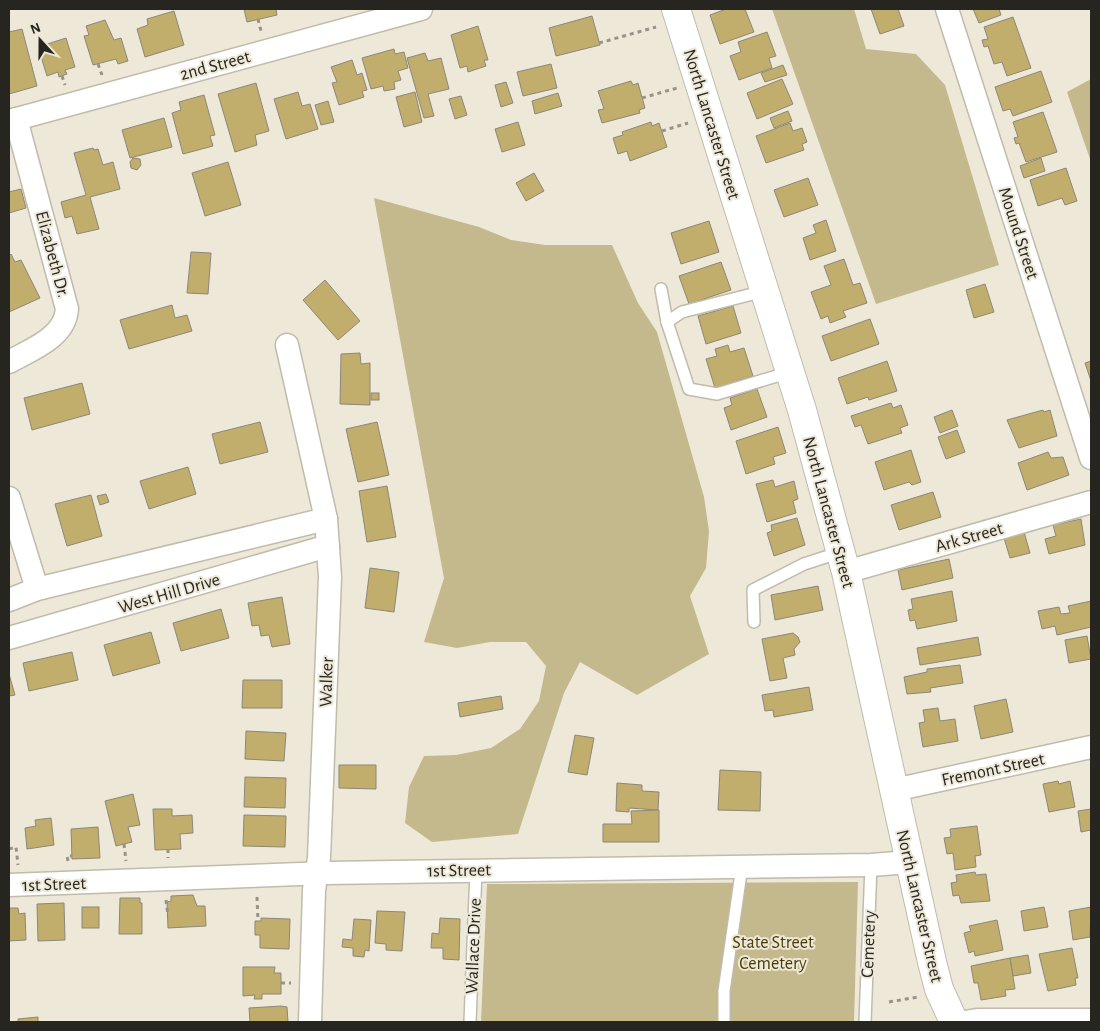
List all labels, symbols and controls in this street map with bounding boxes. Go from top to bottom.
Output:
north arrow [15,15,65,65]
text: N [29,21,43,37]
street label: North Lancaster Street [680,47,743,202]
street label: 2nd Street [178,48,253,84]
street label: Mound Street [995,185,1041,282]
street label: Elizabeth Dr. [32,209,72,300]
street label: North Lancaster Street [799,435,857,590]
street label: Ark Street [933,520,1005,556]
street label: West Hill Drive [116,571,222,617]
street label: Walker [317,657,337,707]
street label: Fremont Street [940,750,1047,790]
street label: North Lancaster Street [893,828,945,985]
street label: 1st Street [427,861,491,881]
street label: 1st Street [22,875,87,895]
street label: Wallace Drive [463,898,485,994]
street label: Cemetery [859,910,879,978]
park label: State Street Cemetery [732,934,814,973]

